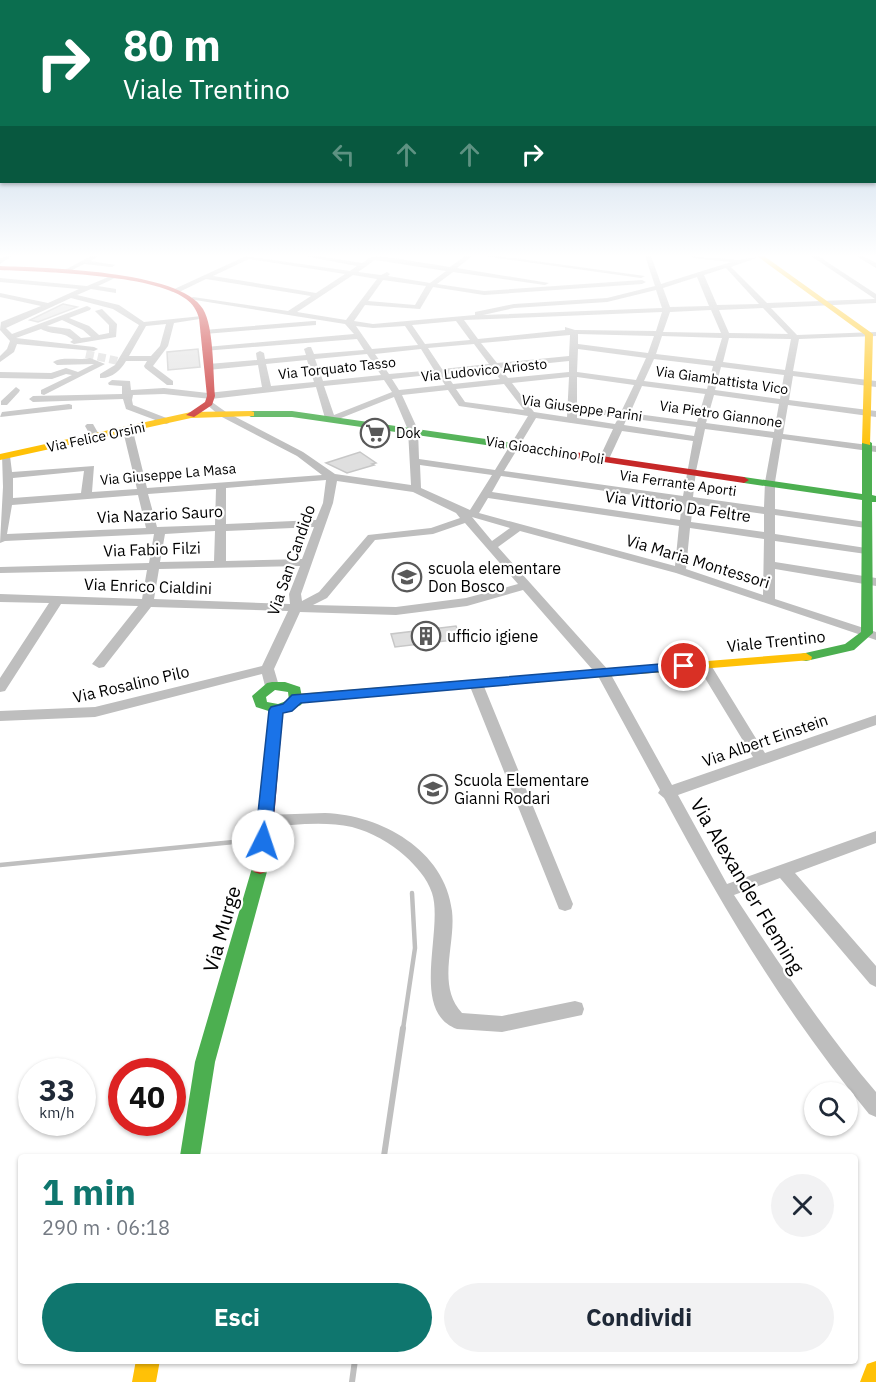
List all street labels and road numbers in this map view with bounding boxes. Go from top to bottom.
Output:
street label: Via Torquato Tasso [277,353,397,383]
street label: Via Ludovico Ariosto [420,354,548,386]
street label: Via Giambattista Vico [655,362,790,398]
street label: Via Giuseppe Parini [521,391,643,425]
street label: Via Pietro Giannone [658,396,784,432]
street label: Via Felice Orsini [45,418,147,456]
street label: Via Gioacchino Poli [485,432,605,468]
street label: Via Giuseppe La Masa [99,459,237,489]
street label: Via Ferrante Aporti [618,466,738,500]
street label: Via Vittorio Da Feltre [604,486,753,526]
street label: Via Nazario Sauro [96,501,224,527]
street label: Via San Candido [263,502,319,618]
street label: Via Maria Montessori [624,530,772,592]
street label: Via Fabio Filzi [103,537,201,561]
street label: Via Enrico Cialdini [84,574,212,598]
street label: Viale Trentino [726,626,826,656]
street label: Via Rosalino Pilo [71,661,191,707]
street label: Via Albert Einstein [700,709,830,771]
street label: Via Alexander Fleming [684,793,811,979]
street label: Via Murge [196,883,247,975]

